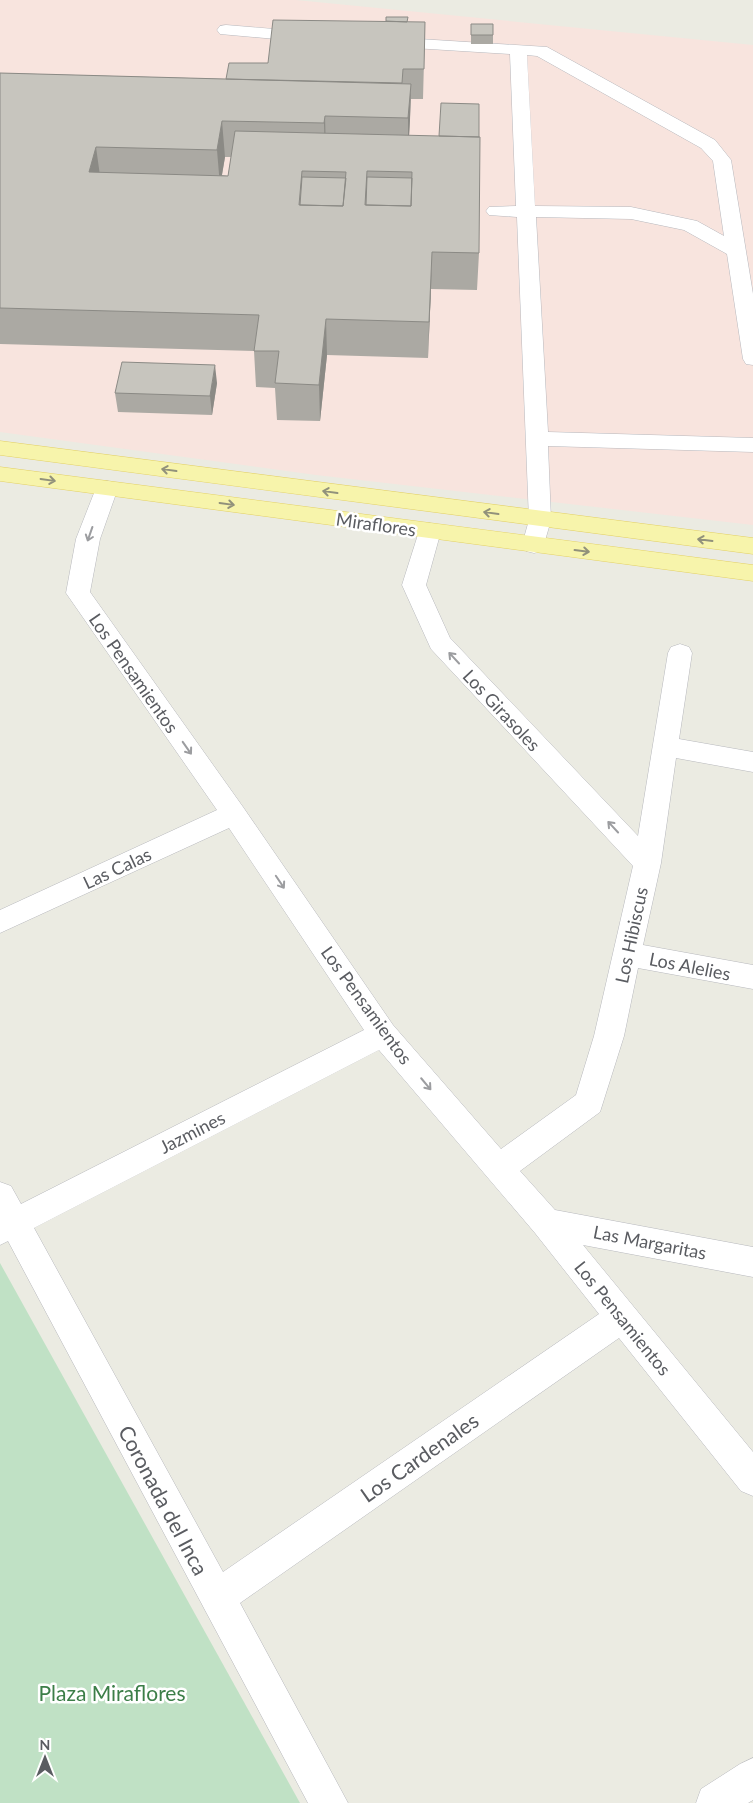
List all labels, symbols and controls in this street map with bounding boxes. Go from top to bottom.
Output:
one-way arrow [161,465,177,475]
one-way arrow [40,475,56,485]
one-way arrow [322,487,338,497]
one-way arrow [218,499,234,509]
street label: Miraflores [335,508,418,541]
one-way arrow [484,508,500,518]
one-way arrow [85,526,94,541]
one-way arrow [697,535,713,545]
one-way arrow [574,546,590,556]
street label: Los Pensamientos [85,609,183,737]
one-way arrow [448,652,460,665]
street label: Los Girasoles [459,665,545,755]
one-way arrow [182,741,192,755]
one-way arrow [607,821,619,834]
street label: Las Calas [79,843,155,893]
one-way arrow [275,874,285,888]
street label: Los Hibiscus [610,885,652,985]
street label: Los Pensamientos [317,942,417,1069]
street label: Los Alelies [647,947,733,985]
one-way arrow [420,1077,431,1090]
street label: Jazmines [155,1106,229,1158]
street label: Las Margaritas [592,1220,709,1264]
street label: Los Pensamientos [570,1256,676,1380]
street label: Los Cardenales [355,1407,483,1507]
street label: Coronada del Inca [114,1421,214,1579]
park label: Plaza Miraflores [38,1680,186,1705]
north arrow [20,1733,70,1783]
text: N [40,1736,50,1753]

